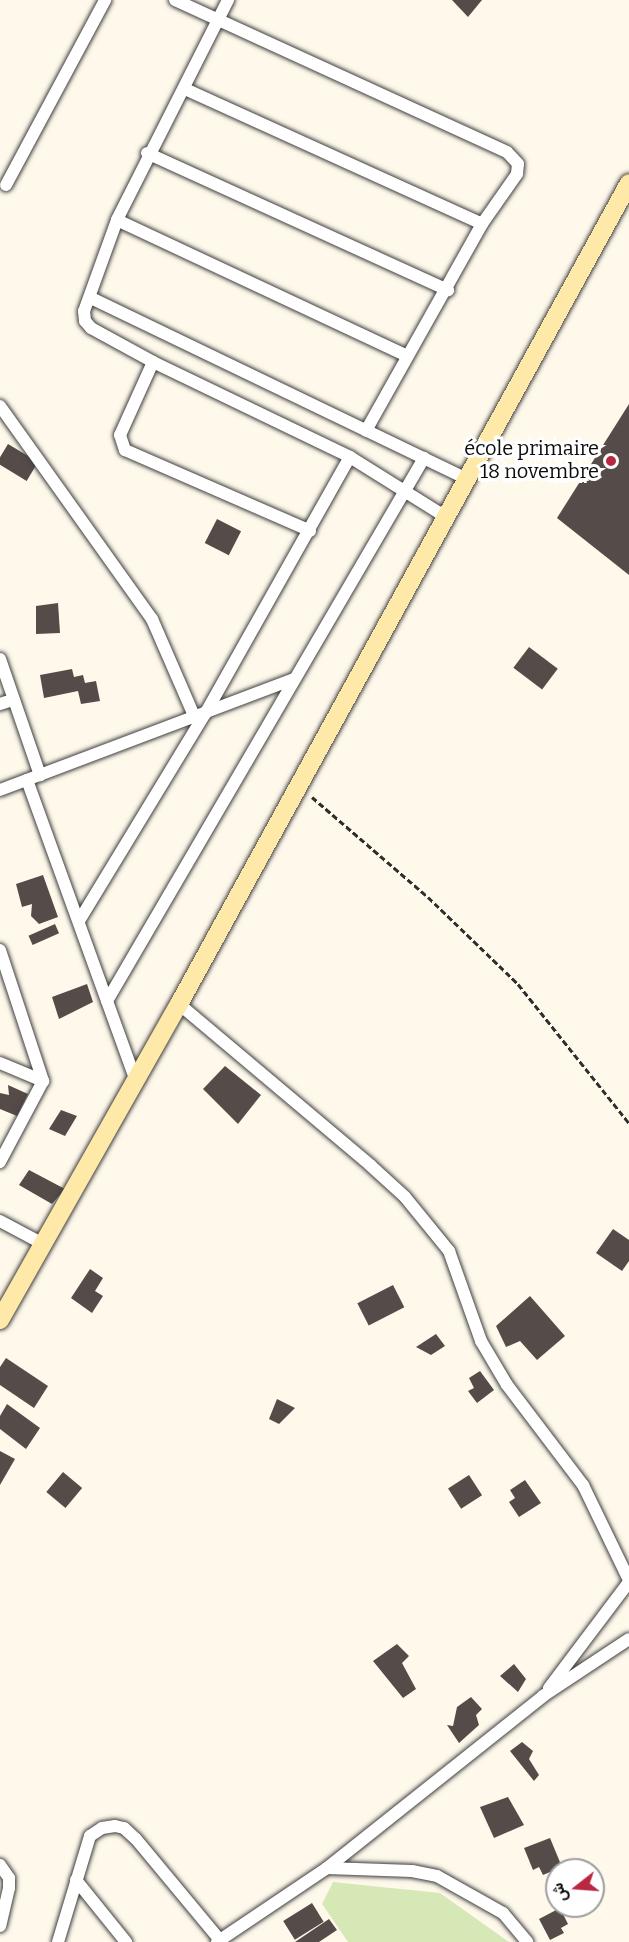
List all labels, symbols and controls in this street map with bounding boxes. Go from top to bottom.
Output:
place label: école primaire 18 novembre [464,437,599,484]
marker: école primaire 18 novembre [604,454,618,468]
north arrow [545,1858,605,1918]
text: ش [547,1881,571,1905]

